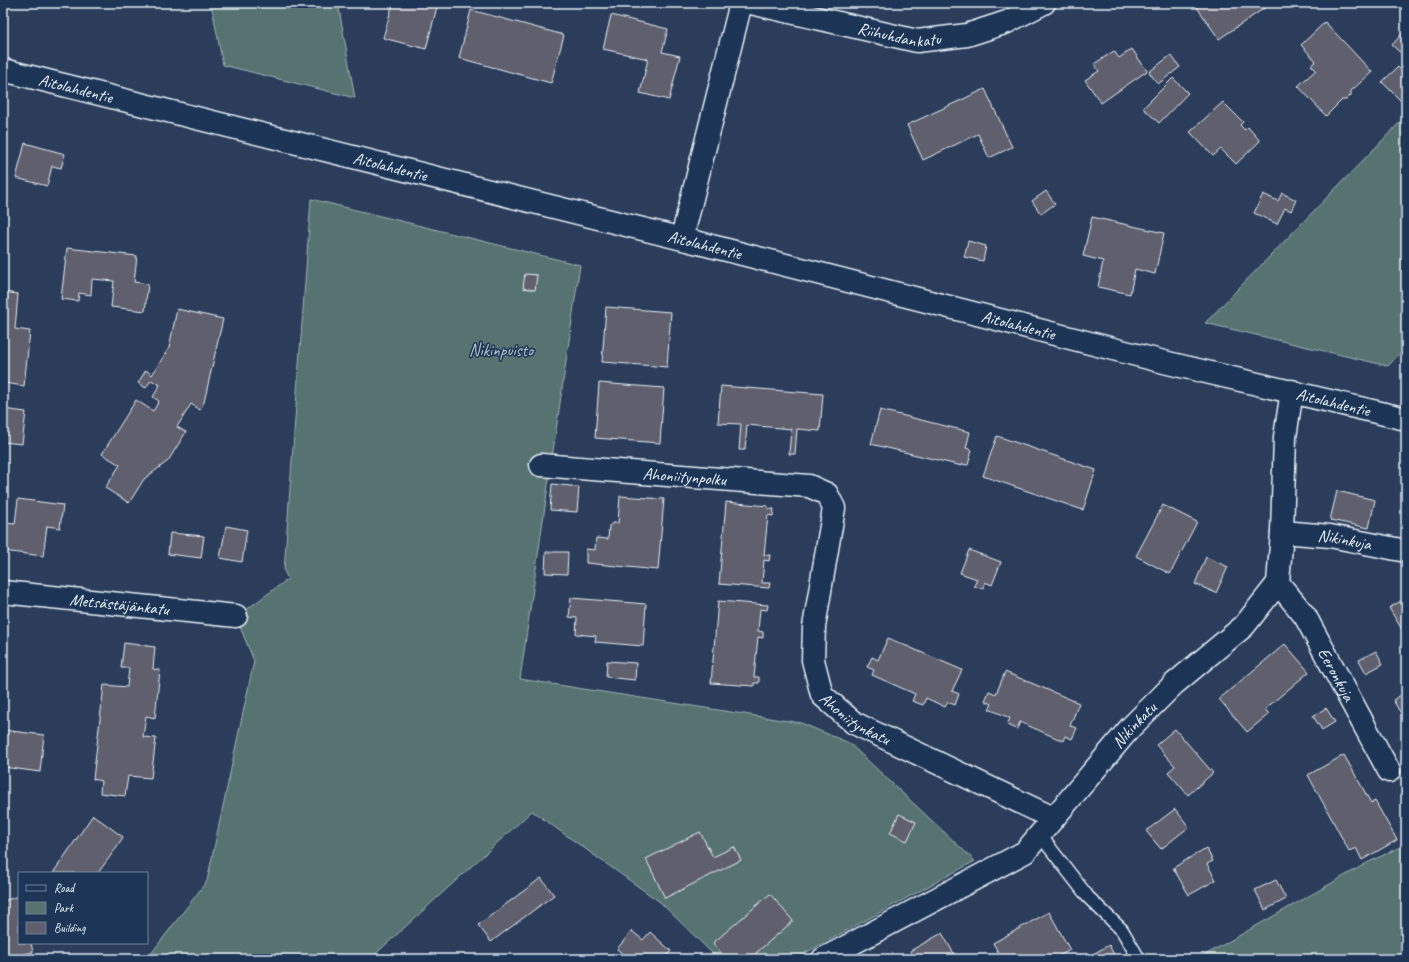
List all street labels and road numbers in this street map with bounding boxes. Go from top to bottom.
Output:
street label: Riihuhdankatu [856,18,944,52]
street label: Aitolahdentie [37,69,116,108]
street label: Aitolahdentie [351,147,431,186]
street label: Aitolahdentie [665,226,745,265]
street label: Aitolahdentie [979,306,1059,345]
street label: Aitolahdentie [1294,384,1374,422]
street label: Ahoniitynpolku [642,463,729,491]
street label: Nikinkuja [1317,525,1375,555]
street label: Metsästäjänkatu [69,589,172,620]
street label: Eeronkuja [1313,644,1360,706]
street label: Ahoniitynkatu [815,688,895,750]
street label: Nikinkatu [1107,696,1162,753]

